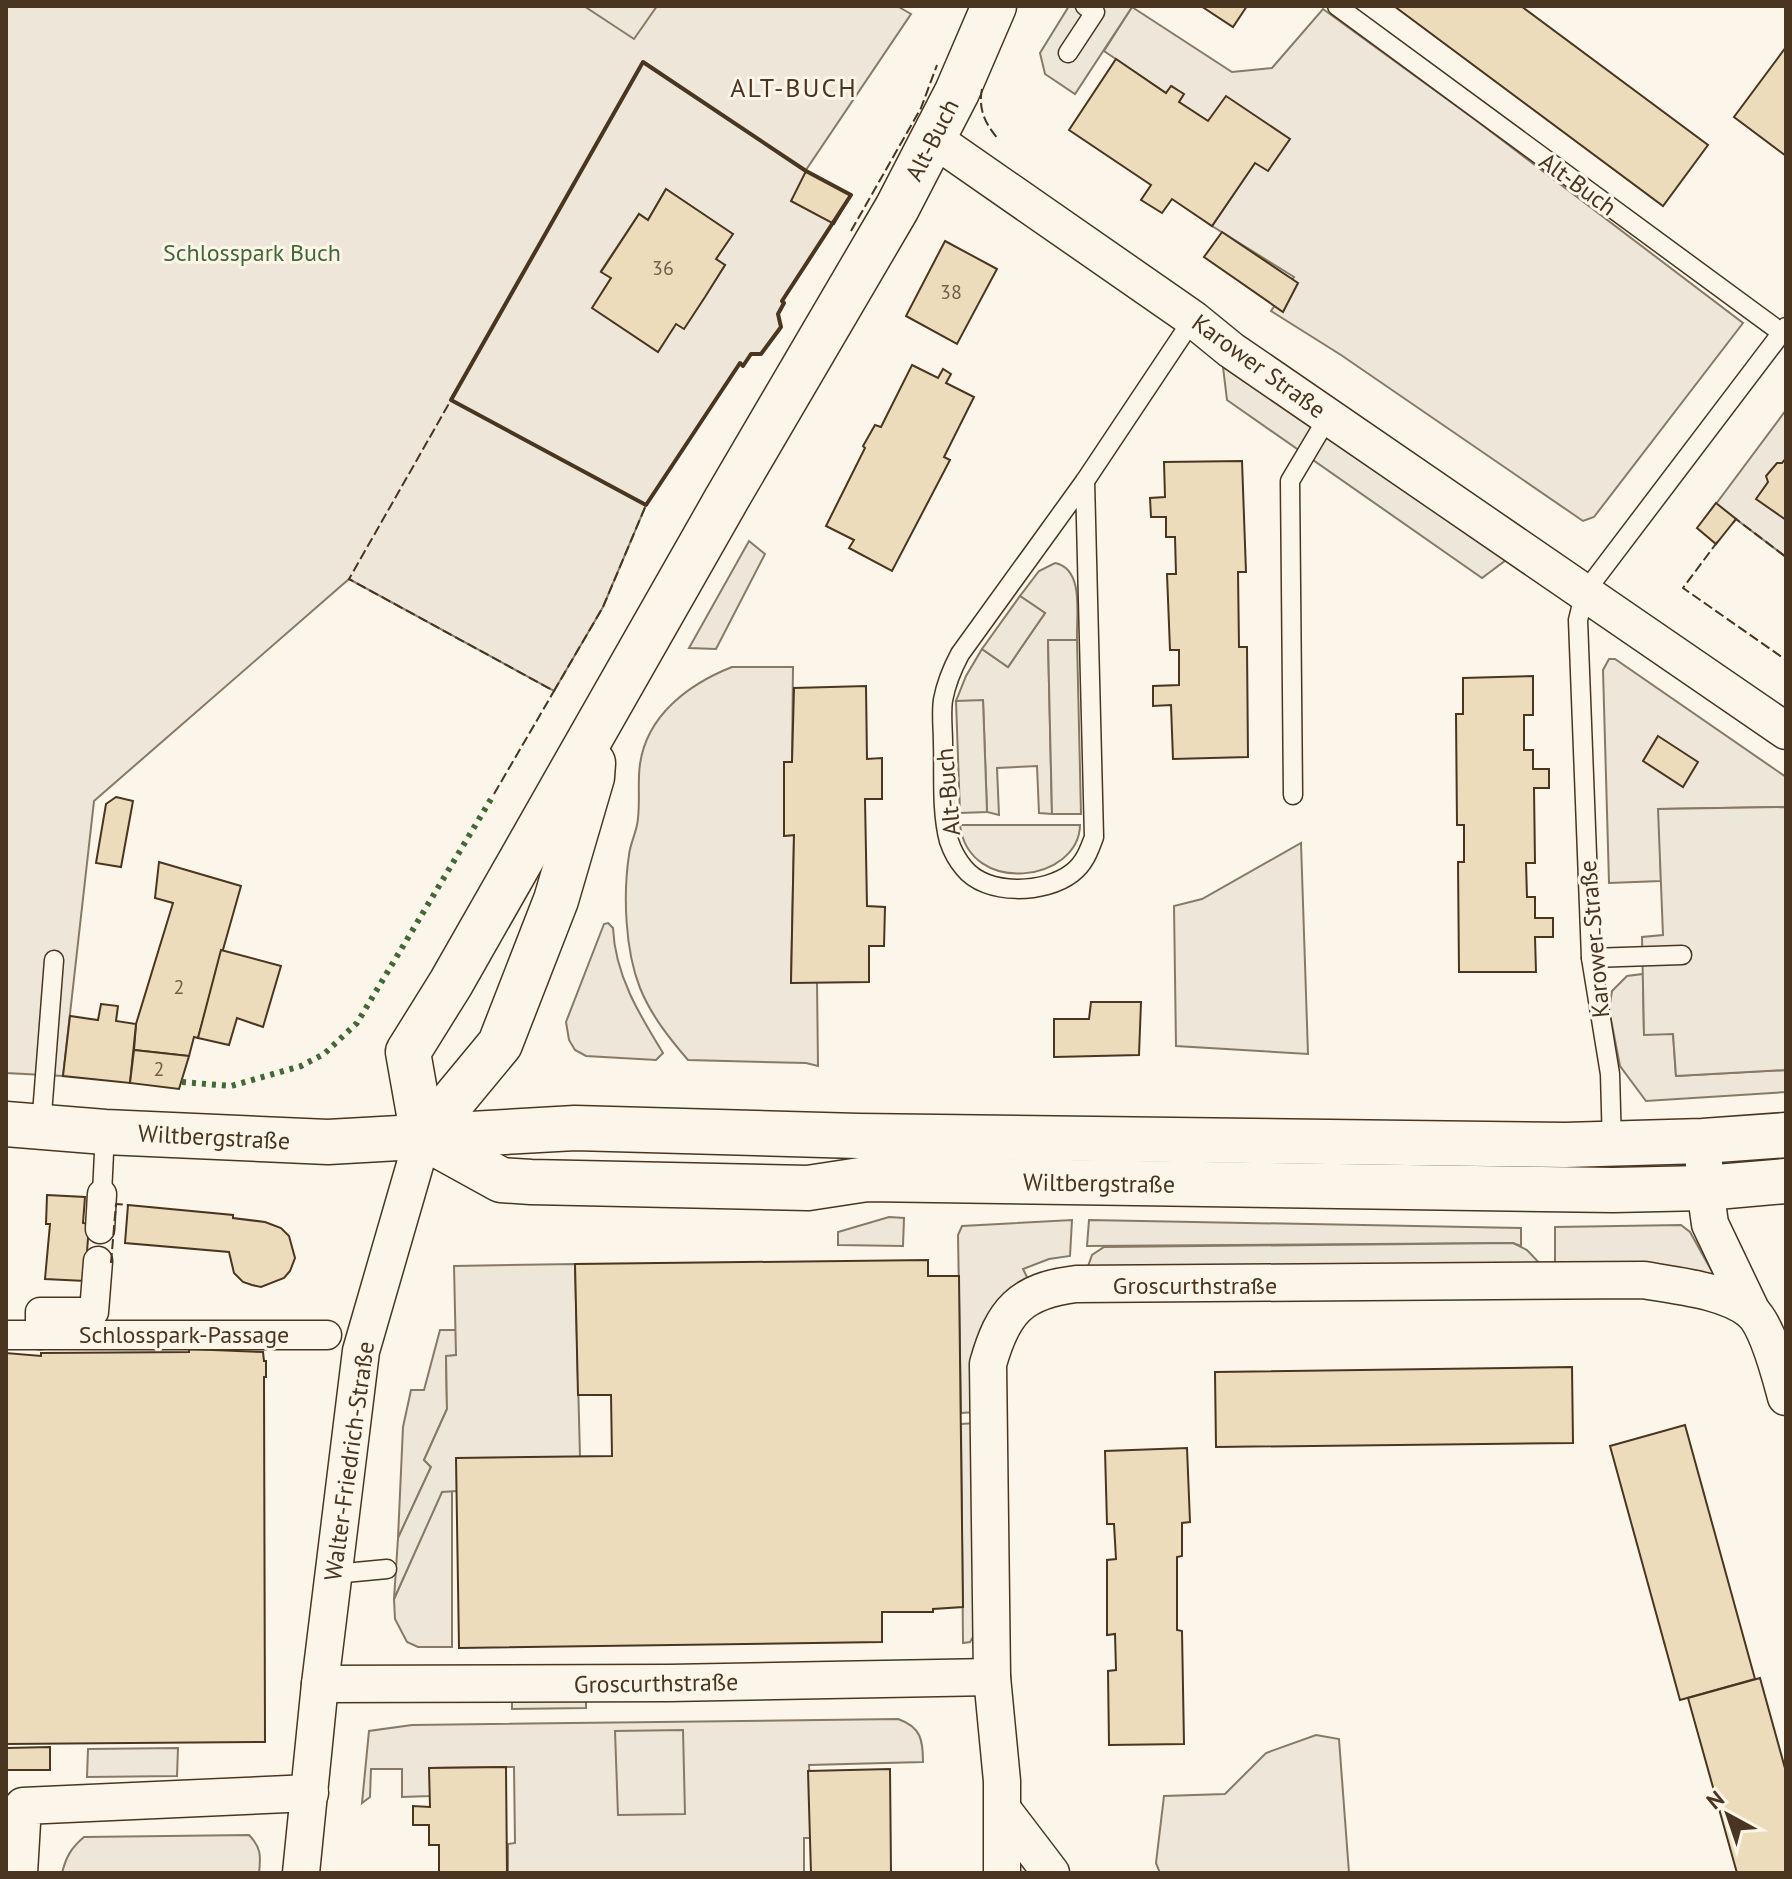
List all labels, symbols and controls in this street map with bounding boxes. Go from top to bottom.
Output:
district label: ALT-BUCH [730,71,858,104]
street label: Alt-Buch [898,94,966,186]
street label: Alt-Buch [1533,146,1623,222]
park label: Schlosspark Buch [163,237,341,268]
house number: 36 [652,255,674,281]
house number: 38 [940,279,962,305]
street label: Karower Straße [1186,307,1332,425]
street label: Alt-Buch [929,747,967,837]
street label: Karower Straße [1572,859,1616,1019]
house number: 2 [174,974,184,1000]
house number: 2 [154,1056,164,1082]
street label: Wiltbergstraße [137,1118,291,1156]
street label: Wiltbergstraße [1023,1166,1175,1200]
street label: Groscurthstraße [1113,1270,1277,1301]
street label: Schlosspark-Passage [79,1319,289,1350]
street label: Walter-Friedrich-Straße [317,1339,381,1583]
street label: Groscurthstraße [574,1666,738,1700]
north arrow [1688,1775,1768,1855]
text: N [1701,1784,1730,1815]

